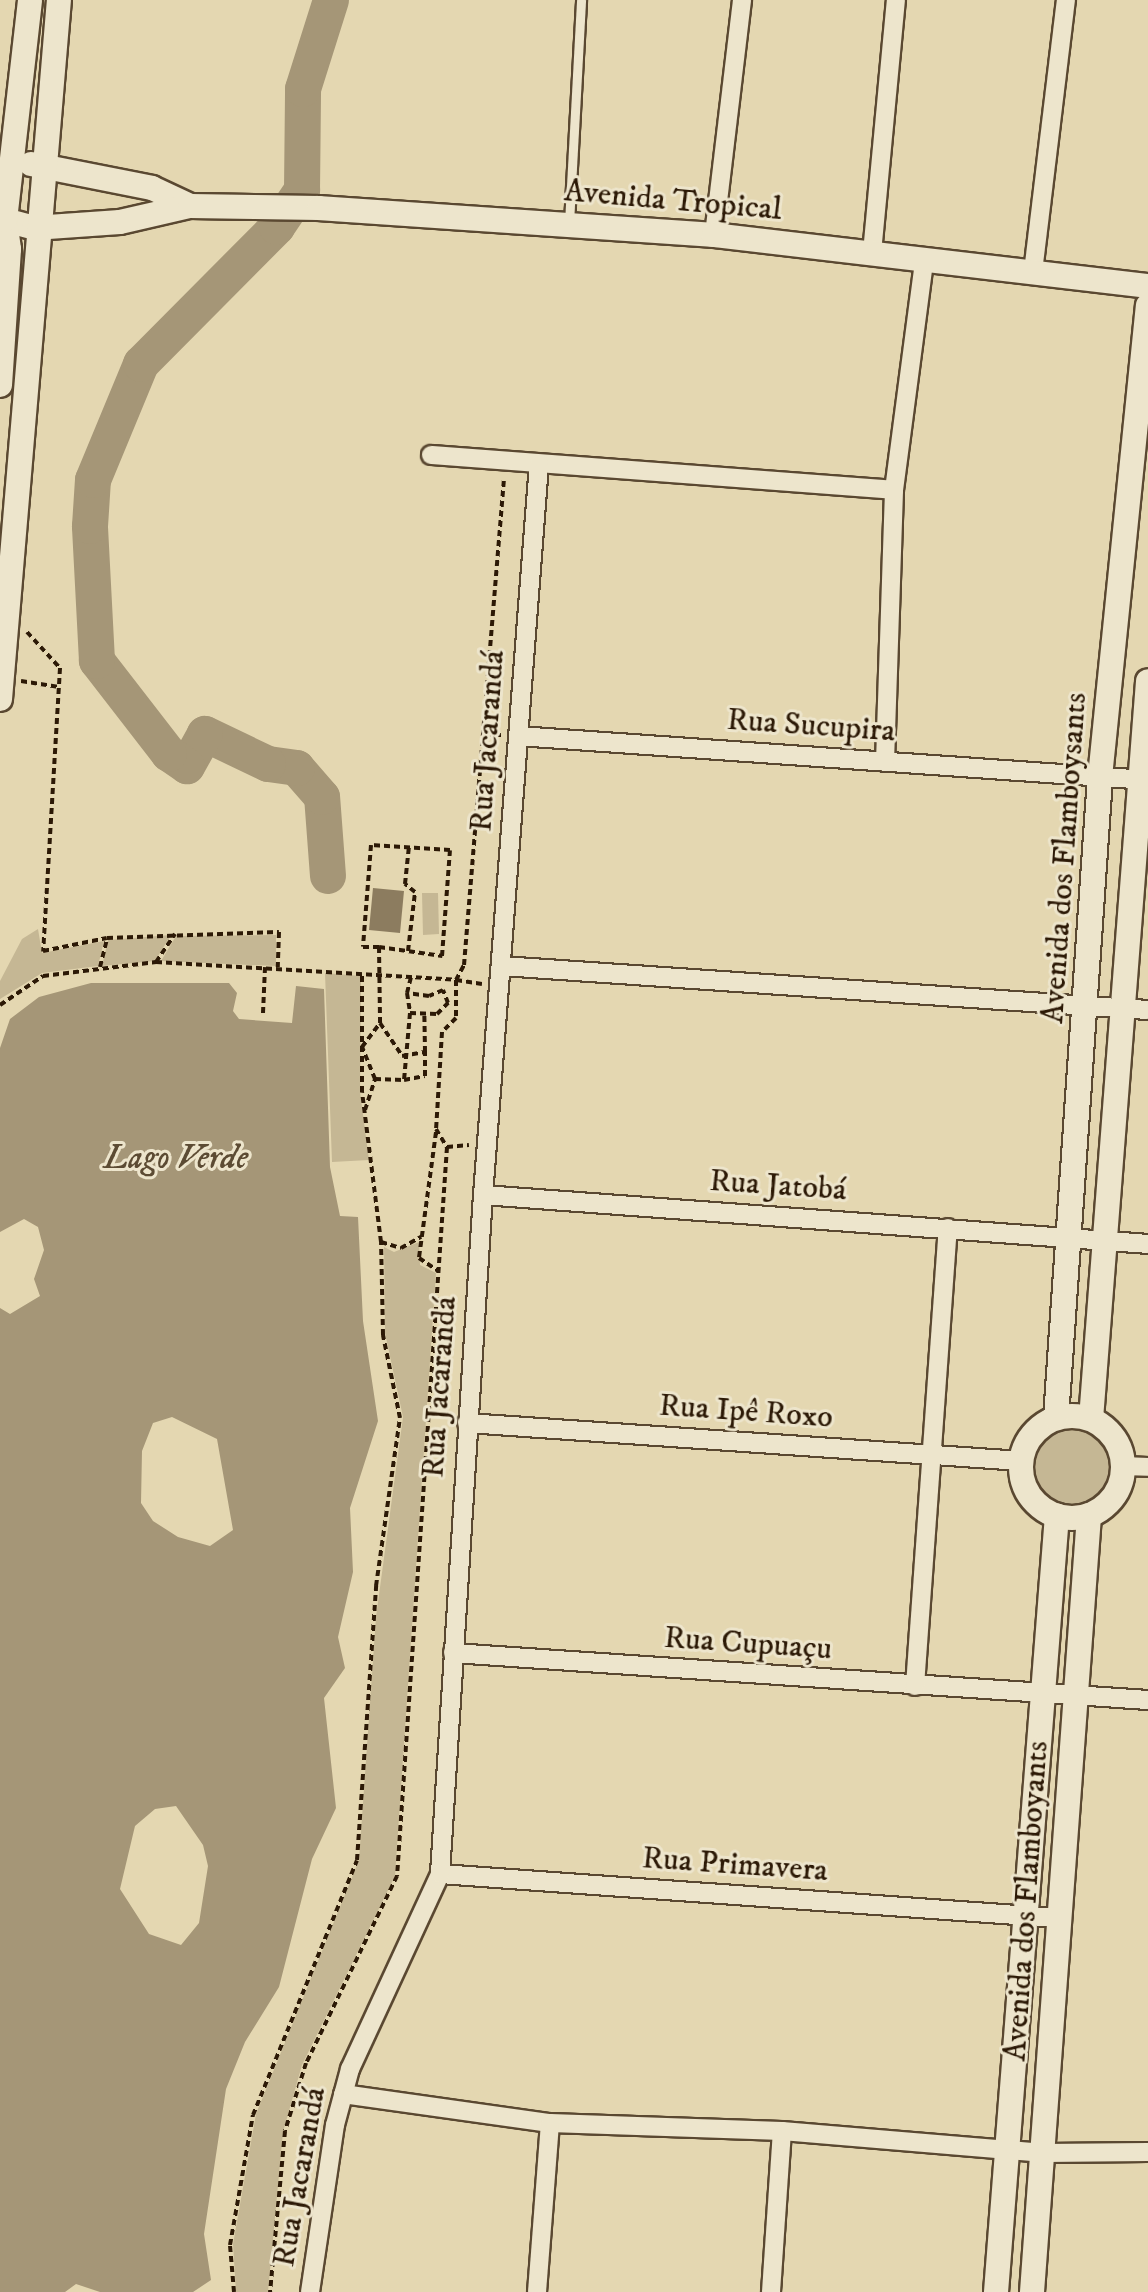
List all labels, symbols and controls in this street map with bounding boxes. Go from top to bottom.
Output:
street label: Avenida Tropical [563,172,783,230]
street label: Rua Jacarandá [463,649,513,833]
street label: Avenida dos Flamboysants [1034,691,1096,1025]
street label: Rua Sucupira [726,701,896,751]
water label: Lago Verde [104,1139,248,1179]
street label: Rua Jatobá [708,1162,848,1210]
street label: Rua Jacarandá [415,1295,465,1479]
street label: Rua Ipê Roxo [658,1387,834,1437]
street label: Rua Cupuaçu [663,1619,833,1669]
street label: Avenida dos Flamboyants [997,1740,1057,2062]
street label: Rua Primavera [641,1839,829,1891]
street label: Rua Jacarandá [265,2084,335,2270]

